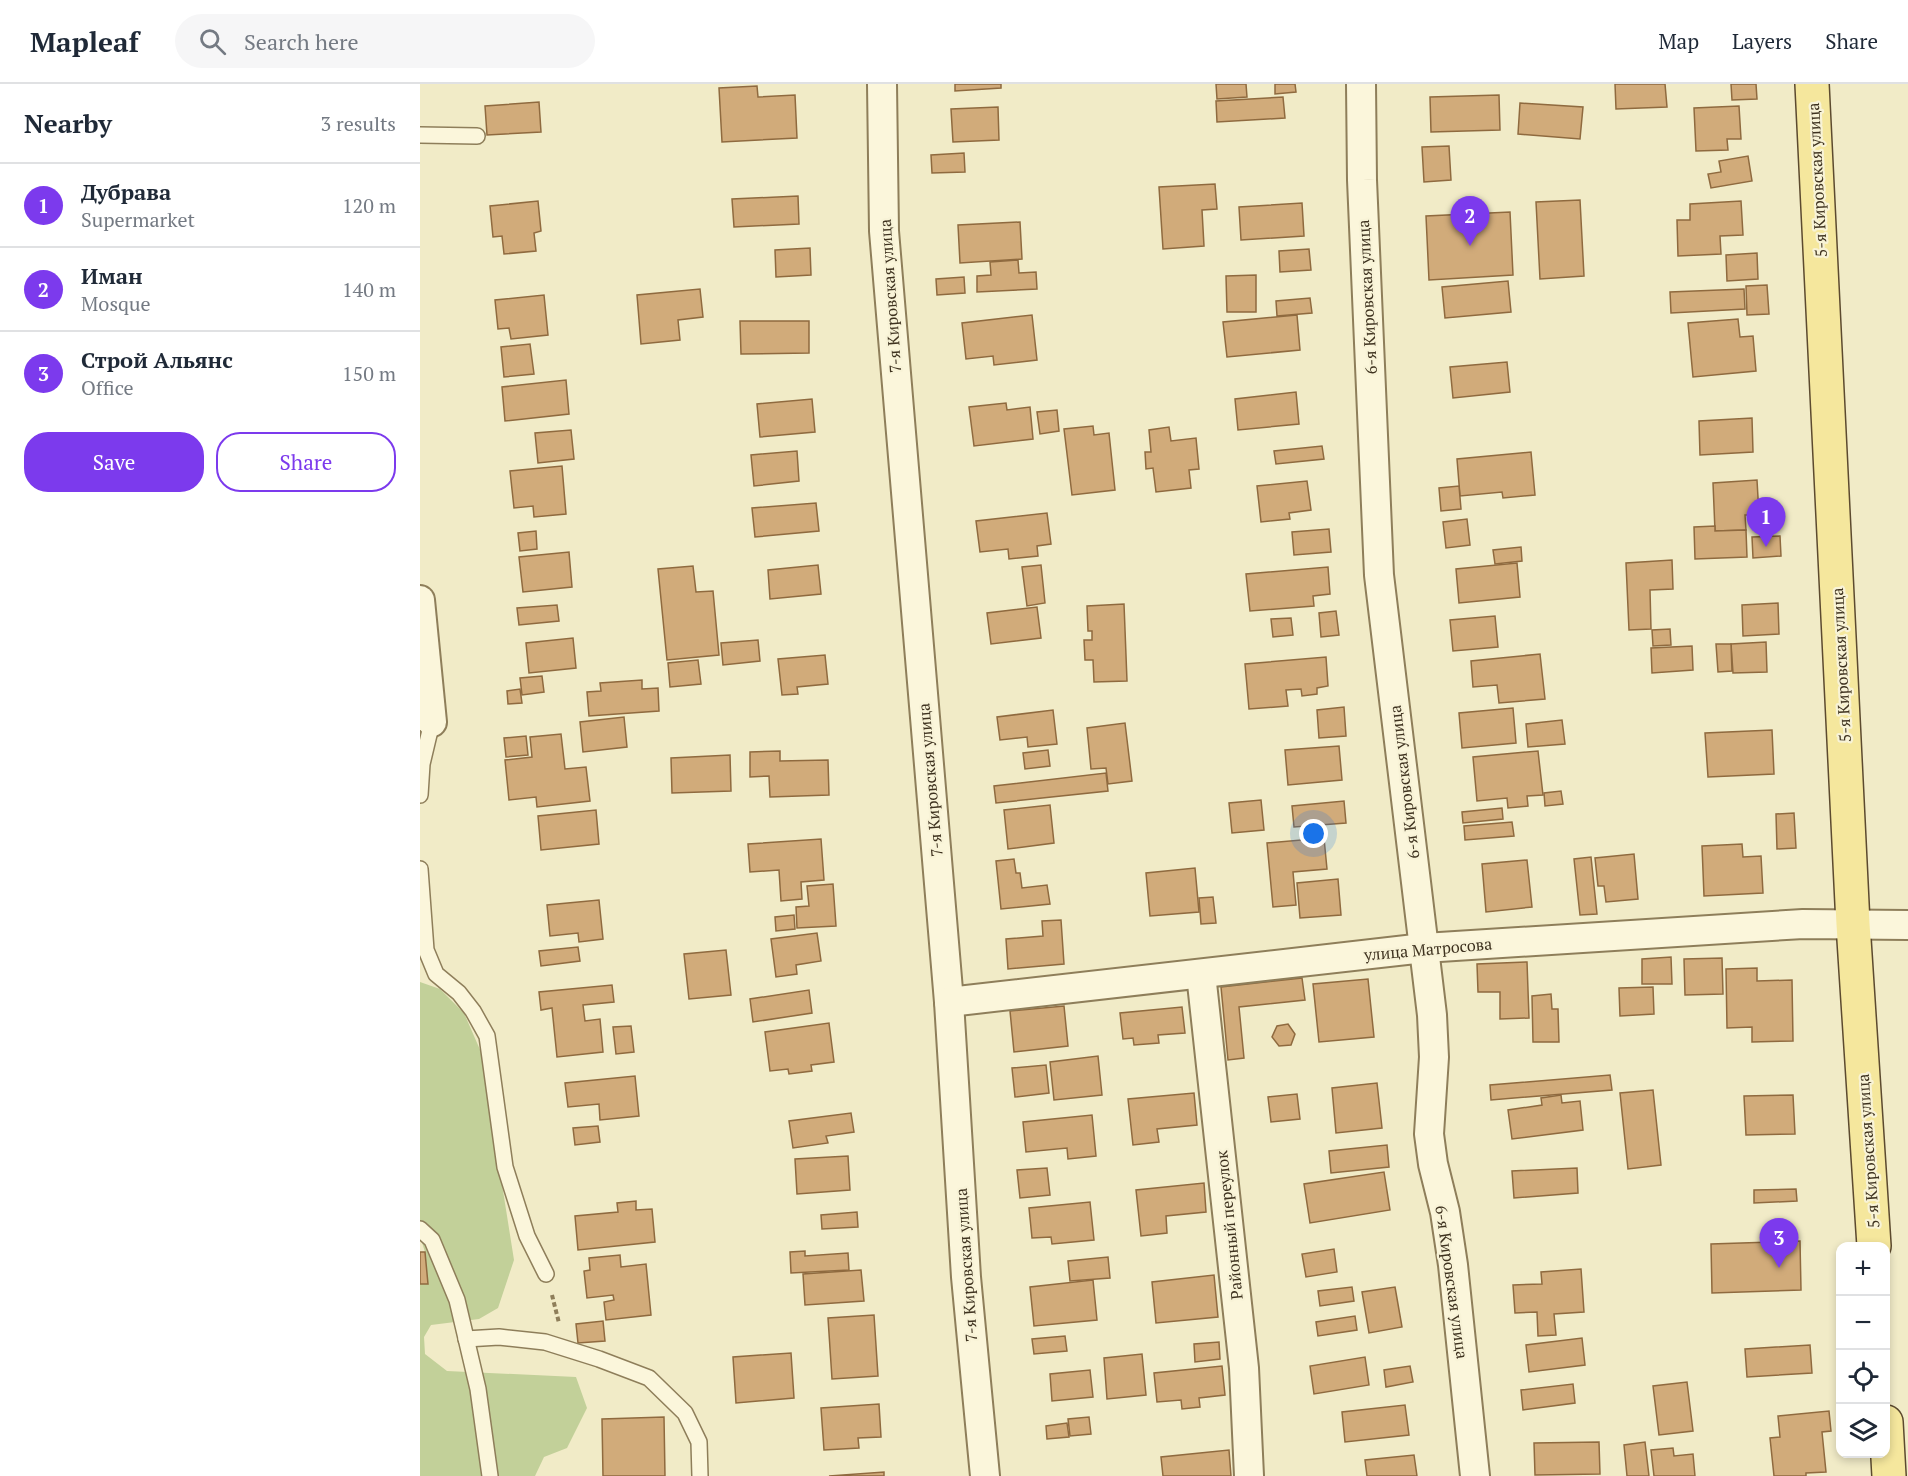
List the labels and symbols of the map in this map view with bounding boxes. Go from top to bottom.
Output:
street label: 5-я Кировская улица [1802,102,1832,258]
pin: 2 [1450,196,1490,246]
street label: 7-я Кировская улица [874,218,906,374]
street label: 6-я Кировская улица [1352,219,1382,375]
pin: 1 [1746,498,1786,547]
street label: 5-я Кировская улица [1826,587,1856,743]
street label: 7-я Кировская улица [912,702,948,858]
street label: 6-я Кировская улица [1384,704,1424,860]
your location [1299,819,1328,848]
street label: улица Матросова [1362,932,1493,966]
street label: 5-я Кировская улица [1852,1073,1884,1229]
street label: Районный переулок [1210,1149,1248,1301]
street label: 7-я Кировская улица [950,1187,982,1343]
street label: 6-я Кировская улица [1430,1204,1474,1360]
pin: 3 [1760,1218,1798,1268]

